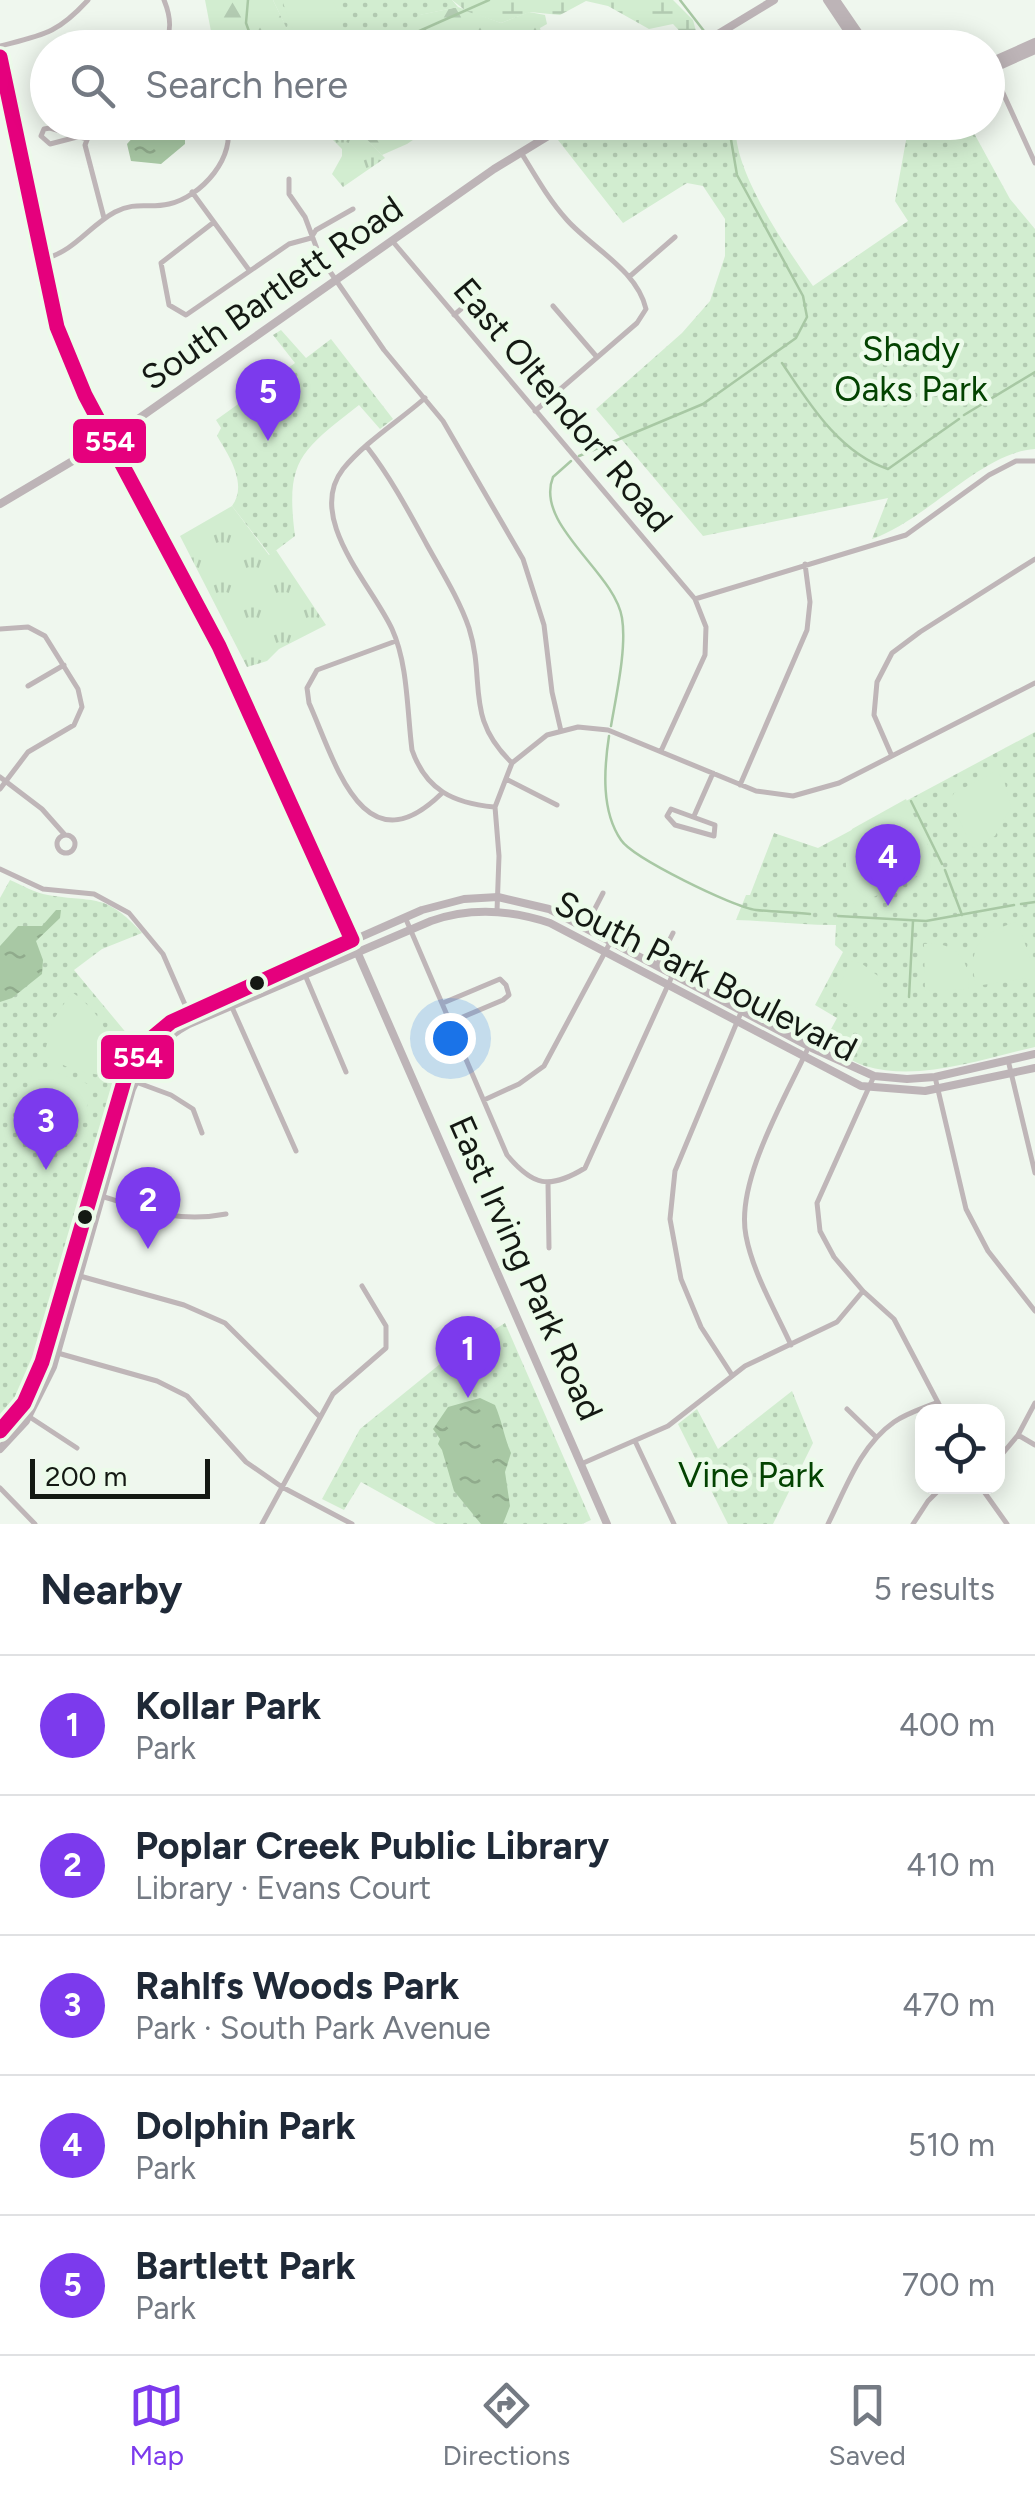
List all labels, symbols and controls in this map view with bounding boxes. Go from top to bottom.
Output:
search box [30,30,1005,140]
icon: search [65,58,120,113]
text: Search here [145,62,348,108]
street label: South Bartlett Road [133,187,411,399]
street label: East Oltendorf Road [445,270,681,540]
park label: Shady Oaks Park [834,328,988,410]
pin: 5 [236,358,300,441]
line badge: 554 [71,417,148,465]
text: 554 [85,424,135,458]
pin: 4 [856,824,920,906]
street label: South Park Boulevard [548,882,864,1070]
unlabelled marker [247,973,267,993]
your location [425,1013,476,1064]
line badge: 554 [99,1033,176,1081]
text: 554 [113,1040,163,1074]
pin: 3 [13,1088,78,1170]
street label: East Irving Park Road [440,1109,612,1427]
pin: 2 [116,1166,180,1249]
unlabelled marker [75,1207,95,1227]
pin: 1 [436,1316,500,1398]
map controls [915,1404,1005,1494]
button: locate [915,1404,1005,1494]
scale bar [30,1454,210,1498]
park label: Vine Park [678,1454,824,1496]
text: 200 m [45,1459,127,1493]
text: Nearby [40,1564,182,1615]
text: 5 results [874,1570,995,1608]
text: Kollar Park [135,1683,321,1729]
text: 1 [66,1706,79,1744]
text: 400 m [899,1706,995,1744]
text: Park [135,1729,196,1767]
text: Poplar Creek Public Library [135,1823,609,1869]
text: 2 [63,1846,82,1884]
text: 410 m [906,1846,995,1884]
text: Library · Evans Court [135,1869,431,1907]
text: Rahlfs Woods Park [135,1963,459,2009]
text: 3 [64,1986,81,2024]
text: 470 m [902,1986,995,2024]
text: Park · South Park Avenue [135,2009,491,2047]
text: Dolphin Park [135,2103,356,2149]
text: 4 [62,2126,83,2164]
text: 510 m [908,2126,995,2164]
text: Park [135,2149,196,2187]
text: Bartlett Park [135,2243,356,2289]
text: 5 [63,2266,82,2304]
text: 700 m [902,2266,995,2304]
text: Park [135,2289,196,2327]
tab: Map [129,2378,184,2472]
tab: Directions [443,2378,570,2472]
tab: Saved [829,2378,906,2472]

